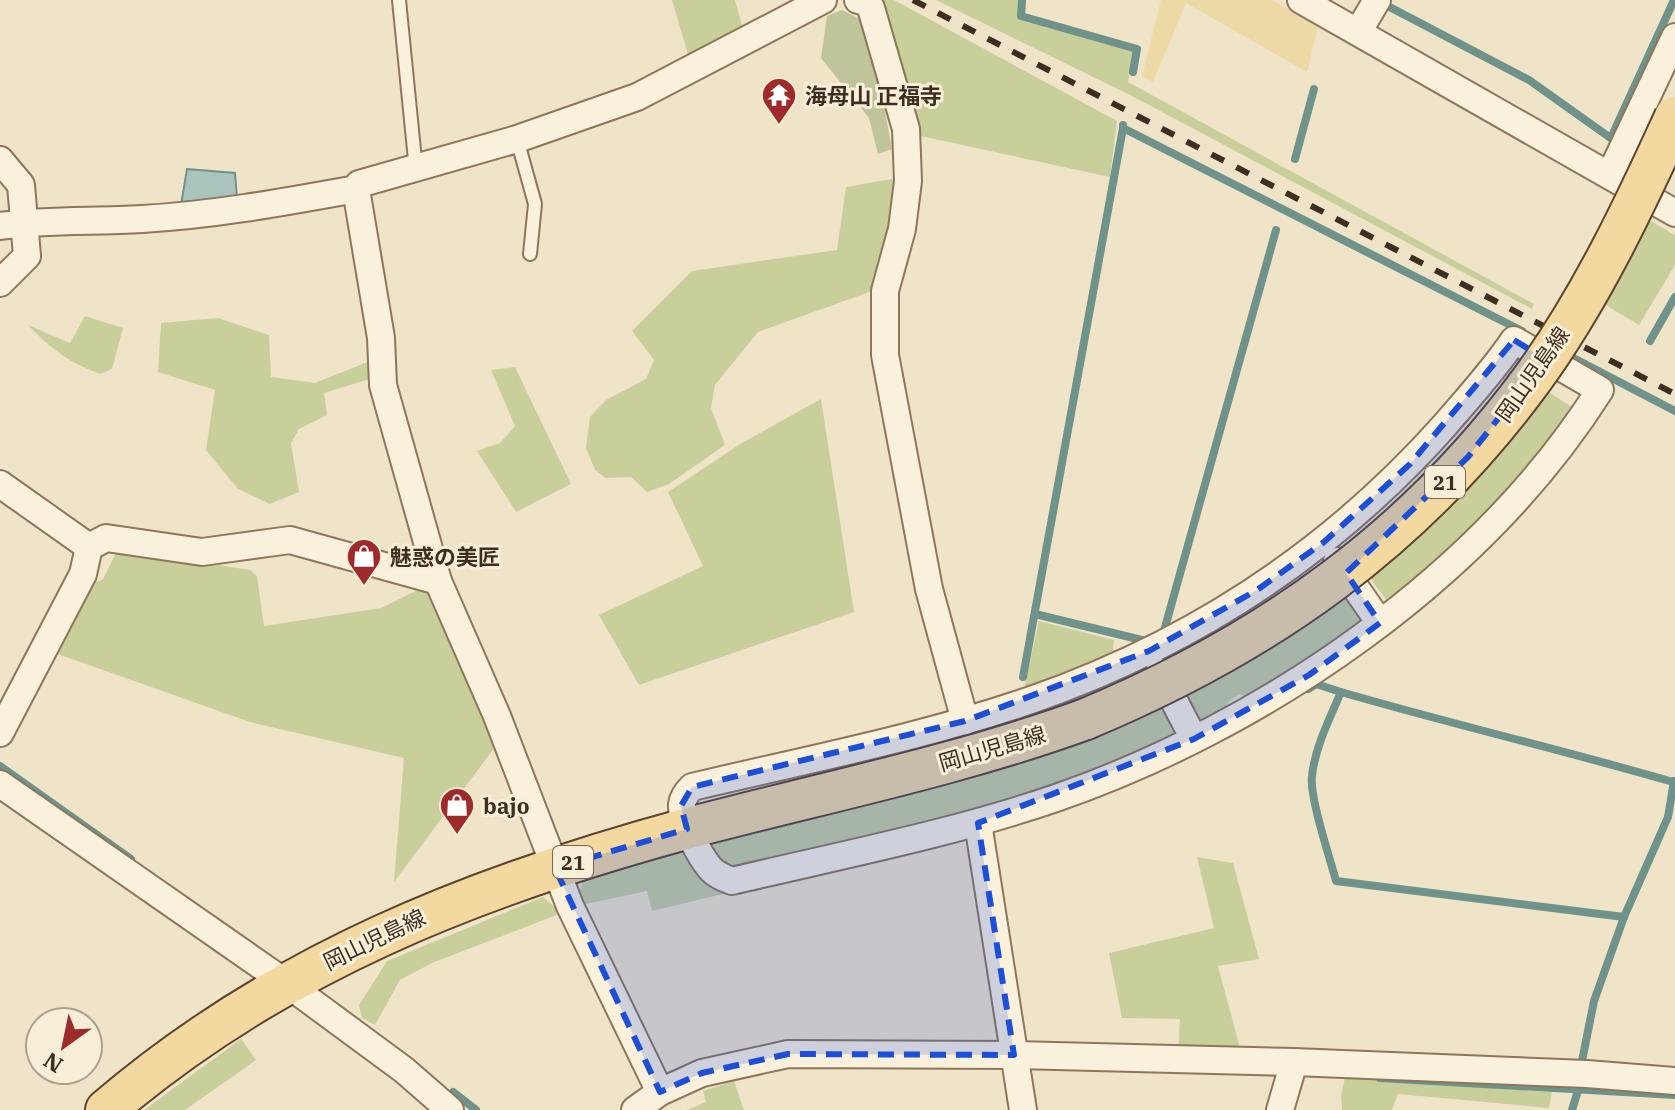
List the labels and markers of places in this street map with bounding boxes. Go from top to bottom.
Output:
temple icon: 海母山 正福寺 [760,76,798,126]
place label: 海母山 正福寺 [805,81,942,110]
shop icon: 魅惑の美匠 [345,537,383,587]
place label: 魅惑の美匠 [390,542,500,571]
shop icon: bajo [438,786,476,836]
place label: bajo [483,791,529,820]

